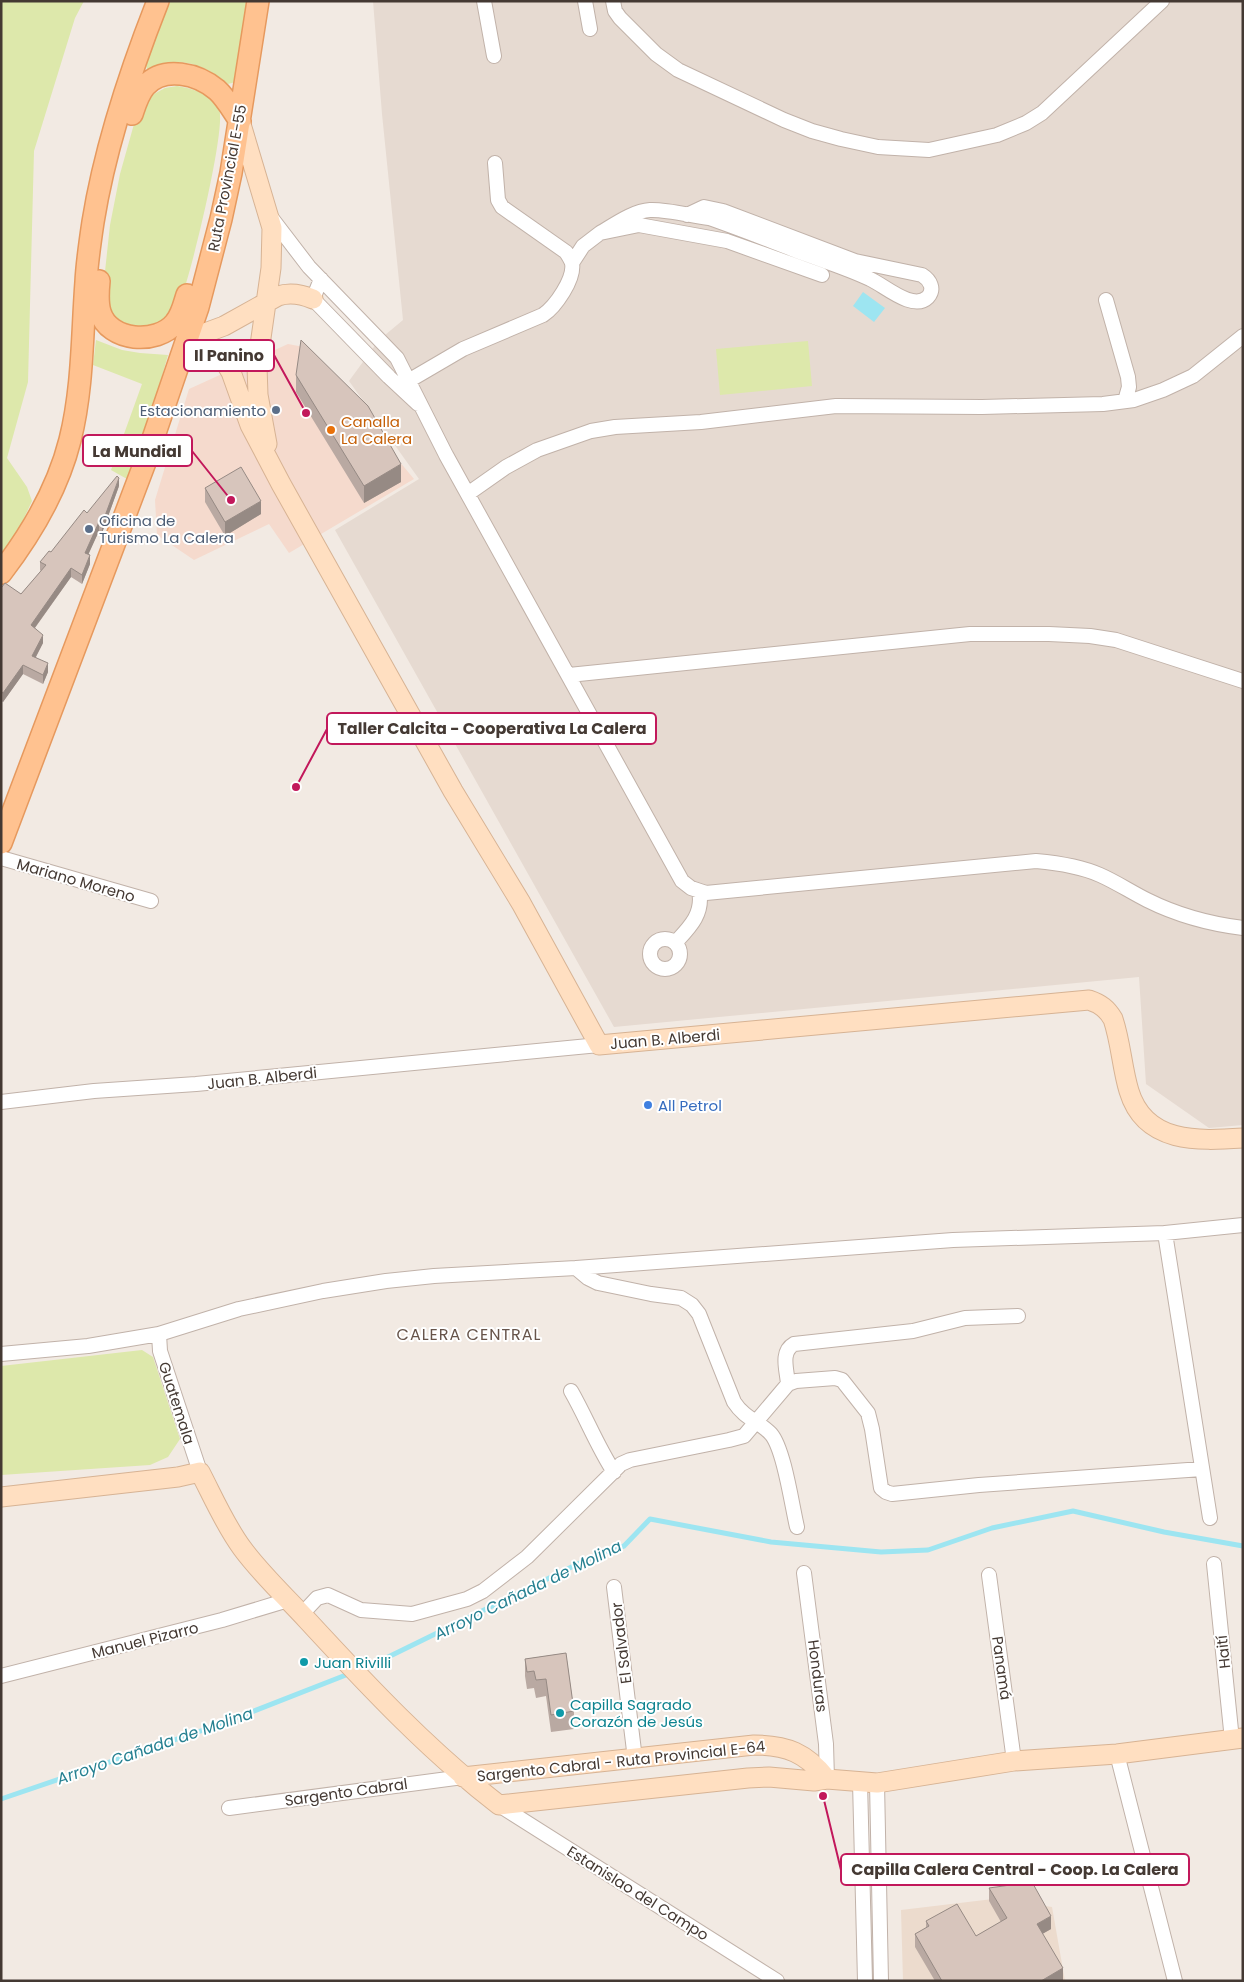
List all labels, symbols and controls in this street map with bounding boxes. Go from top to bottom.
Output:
street label: Ruta Provincial E-55 [202,103,252,253]
callout: Il Panino [184,340,274,371]
text: Il Panino [194,344,264,367]
place label: Estacionamiento [140,400,266,421]
marker: Estacionamiento [270,404,282,416]
place label: Canalla La Calera [341,411,412,449]
marker: Canalla La Calera [325,424,337,436]
callout: La Mundial [83,435,192,466]
text: La Mundial [92,440,182,463]
place label: Oficina de Turismo La Calera [99,510,234,548]
marker: Oficina de Turismo La Calera [83,523,95,535]
callout: Taller Calcita - Cooperativa La Calera [327,713,656,744]
text: Taller Calcita - Cooperativa La Calera [337,717,647,740]
street label: Mariano Moreno [14,853,138,907]
street label: Juan B. Alberdi [609,1024,721,1054]
street label: Juan B. Alberdi [206,1062,318,1094]
place label: All Petrol [658,1095,722,1116]
marker: All Petrol [642,1099,654,1111]
district label: CALERA CENTRAL [397,1323,541,1346]
street label: Guatemala [154,1359,200,1447]
water label: Arroyo Cañada de Molina [429,1534,626,1646]
street label: El Salvador [606,1601,636,1685]
street label: Manuel Pizarro [89,1617,201,1663]
street label: Haití [1211,1634,1235,1670]
street label: Panamá [987,1635,1017,1701]
street label: Honduras [803,1639,833,1714]
place label: Juan Rivilli [314,1652,391,1673]
marker: Juan Rivilli [298,1656,310,1668]
place label: Capilla Sagrado Corazón de Jesús [570,1694,703,1732]
water label: Arroyo Cañada de Molina [53,1702,256,1791]
marker: Capilla Sagrado Corazón de Jesús [554,1707,566,1719]
street label: Sargento Cabral - Ruta Provincial E-64 [476,1735,766,1787]
street label: Sargento Cabral [283,1773,409,1811]
street label: Estanislao del Campo [563,1841,713,1945]
callout: Capilla Calera Central - Coop. La Calera [841,1854,1189,1885]
text: Capilla Calera Central - Coop. La Calera [851,1858,1179,1881]

